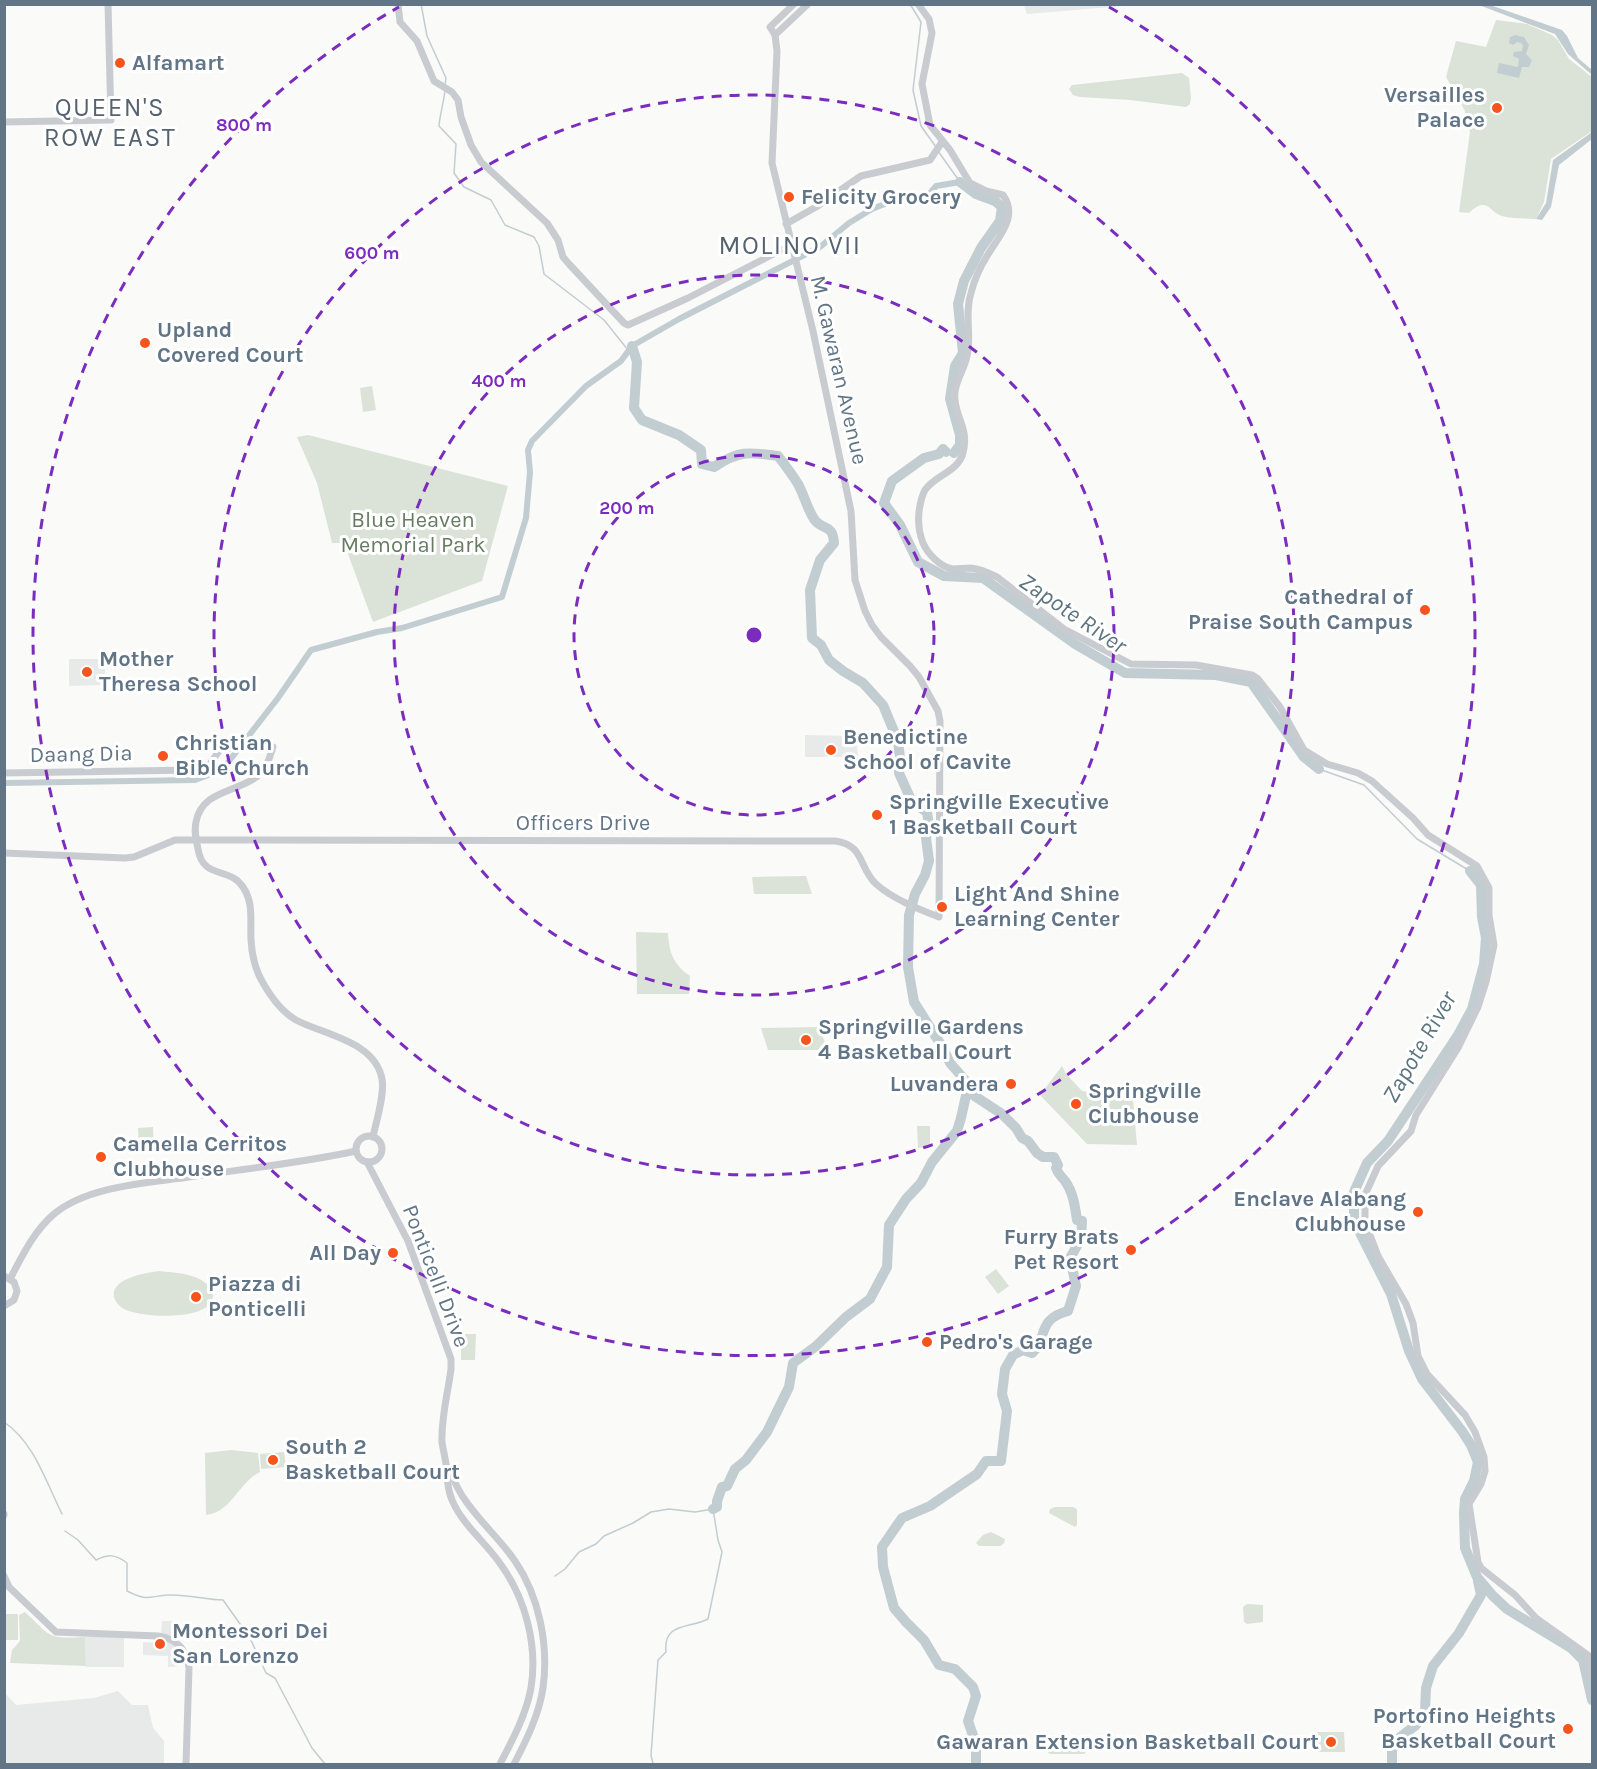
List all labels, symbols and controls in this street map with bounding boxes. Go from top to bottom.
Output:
place label: Alfamart [132,50,225,76]
marker: Alfamart [113,56,127,70]
place label: Versailles Palace [1384,82,1485,133]
district label: QUEEN'S ROW EAST [44,92,176,153]
marker: Versailles Palace [1490,101,1504,115]
text: 800 m [216,114,272,136]
place label: Felicity Grocery [801,184,961,210]
marker: Felicity Grocery [782,190,796,204]
district label: MOLINO VII [718,230,862,261]
text: 600 m [344,242,400,264]
street label: M. Gawaran Avenue [805,273,873,467]
place label: Upland Covered Court [157,317,304,368]
marker: Upland Covered Court [138,336,152,350]
text: 400 m [471,370,527,392]
text: 200 m [599,497,655,519]
park label: Blue Heaven Memorial Park [340,507,486,558]
water label: Zapote River [1014,567,1133,660]
place label: Cathedral of Praise South Campus [1188,584,1414,635]
marker: Cathedral of Praise South Campus [1418,603,1432,617]
centre of rings [744,625,764,645]
place label: Mother Theresa School [99,646,257,697]
marker: Mother Theresa School [80,665,94,679]
place label: Benedictine School of Cavite [843,724,1011,775]
place label: Christian Bible Church [175,730,309,781]
street label: Daang Dia [29,740,133,768]
marker: Benedictine School of Cavite [824,743,838,757]
marker: Christian Bible Church [156,749,170,763]
place label: Springville Executive 1 Basketball Court [889,789,1109,840]
marker: Springville Executive 1 Basketball Court [870,808,884,822]
street label: Officers Drive [516,810,650,836]
place label: Light And Shine Learning Center [954,881,1120,932]
marker: Light And Shine Learning Center [935,900,949,914]
water label: Zapote River [1376,986,1462,1108]
place label: Springville Gardens 4 Basketball Court [818,1014,1024,1065]
marker: Springville Gardens 4 Basketball Court [799,1033,813,1047]
place label: Luvandera [890,1071,999,1097]
marker: Luvandera [1004,1077,1018,1091]
place label: Springville Clubhouse [1088,1078,1202,1129]
marker: Springville Clubhouse [1069,1097,1083,1111]
place label: Camella Cerritos Clubhouse [113,1131,287,1182]
marker: Camella Cerritos Clubhouse [94,1150,108,1164]
place label: Enclave Alabang Clubhouse [1233,1186,1406,1237]
street label: Ponticelli Drive [397,1201,475,1351]
marker: Enclave Alabang Clubhouse [1411,1205,1425,1219]
place label: Furry Brats Pet Resort [1004,1224,1119,1275]
place label: All Day [309,1240,381,1266]
marker: Furry Brats Pet Resort [1124,1243,1138,1257]
marker: All Day [386,1246,400,1260]
place label: Piazza di Ponticelli [208,1271,307,1322]
marker: Piazza di Ponticelli [189,1290,203,1304]
place label: Pedro's Garage [939,1329,1093,1355]
marker: Pedro's Garage [920,1335,934,1349]
place label: South 2 Basketball Court [285,1434,460,1485]
marker: South 2 Basketball Court [266,1453,280,1467]
place label: Montessori Dei San Lorenzo [172,1618,329,1669]
marker: Montessori Dei San Lorenzo [153,1637,167,1651]
place label: Portofino Heights Basketball Court [1373,1703,1556,1754]
marker: Portofino Heights Basketball Court [1561,1722,1575,1736]
place label: Gawaran Extension Basketball Court [936,1729,1319,1755]
marker: Gawaran Extension Basketball Court [1324,1735,1338,1749]

